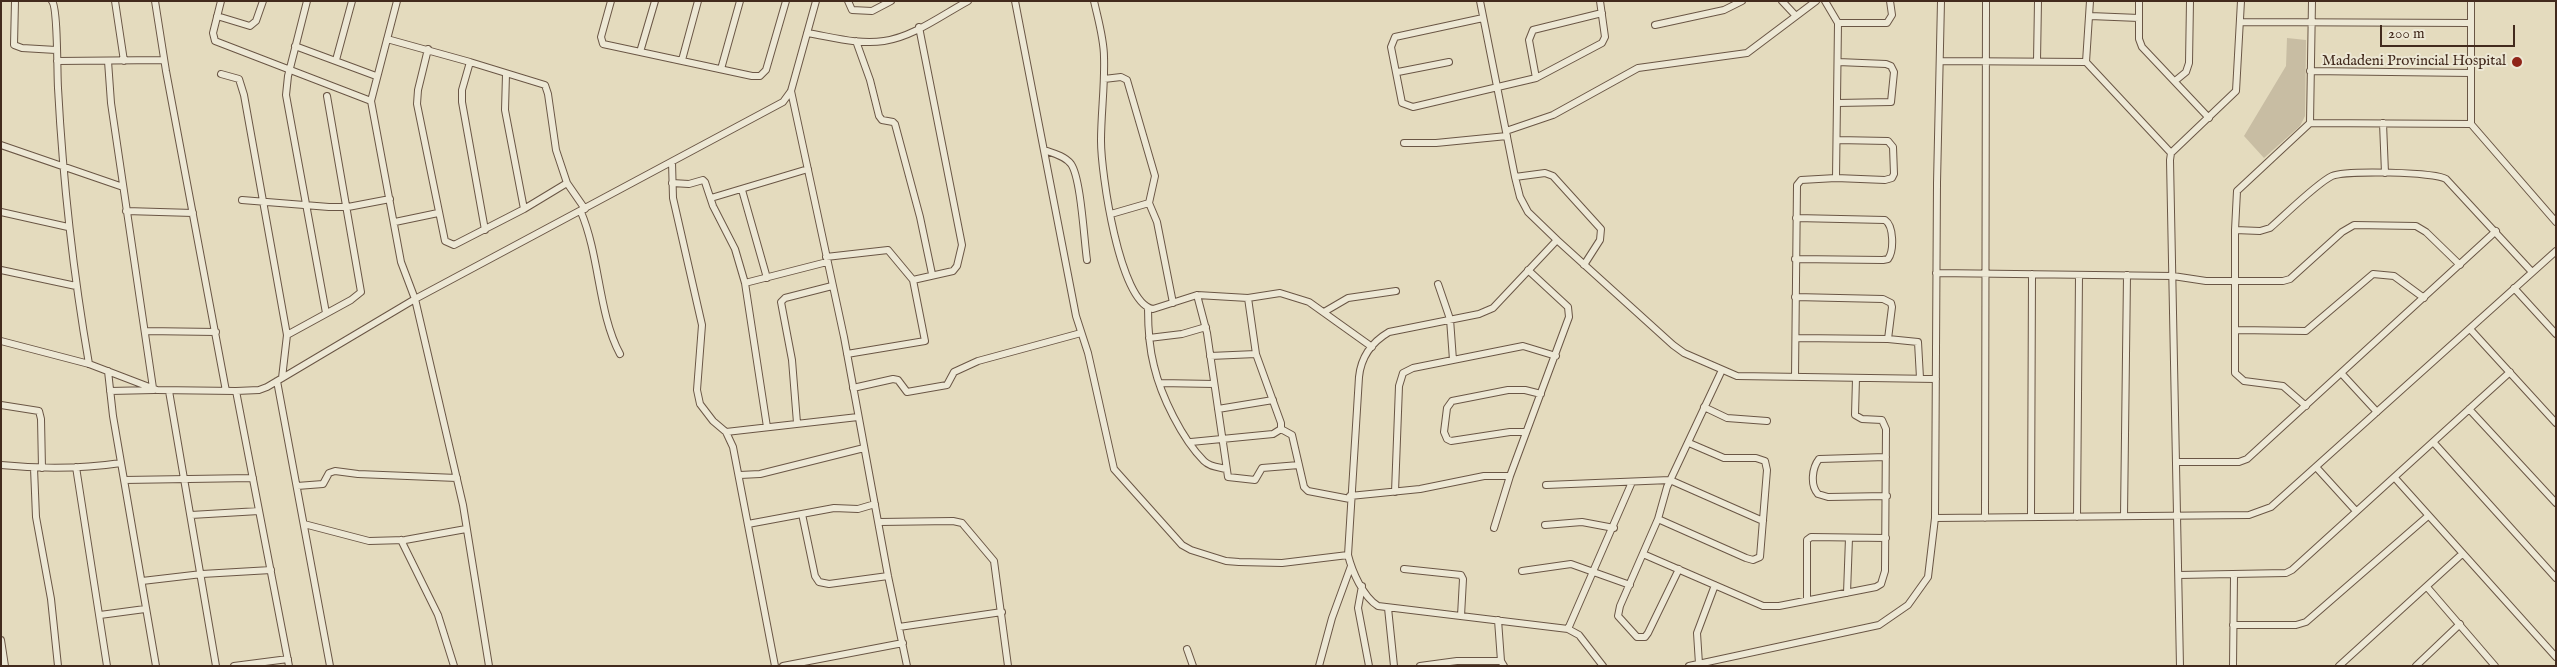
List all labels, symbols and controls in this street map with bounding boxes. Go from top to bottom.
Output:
scale bar [2382,15,2517,47]
text: 200 m [2388,24,2425,43]
place label: Madadeni Provincial Hospital [2322,53,2506,71]
marker: Madadeni Provincial Hospital [2510,55,2524,69]

